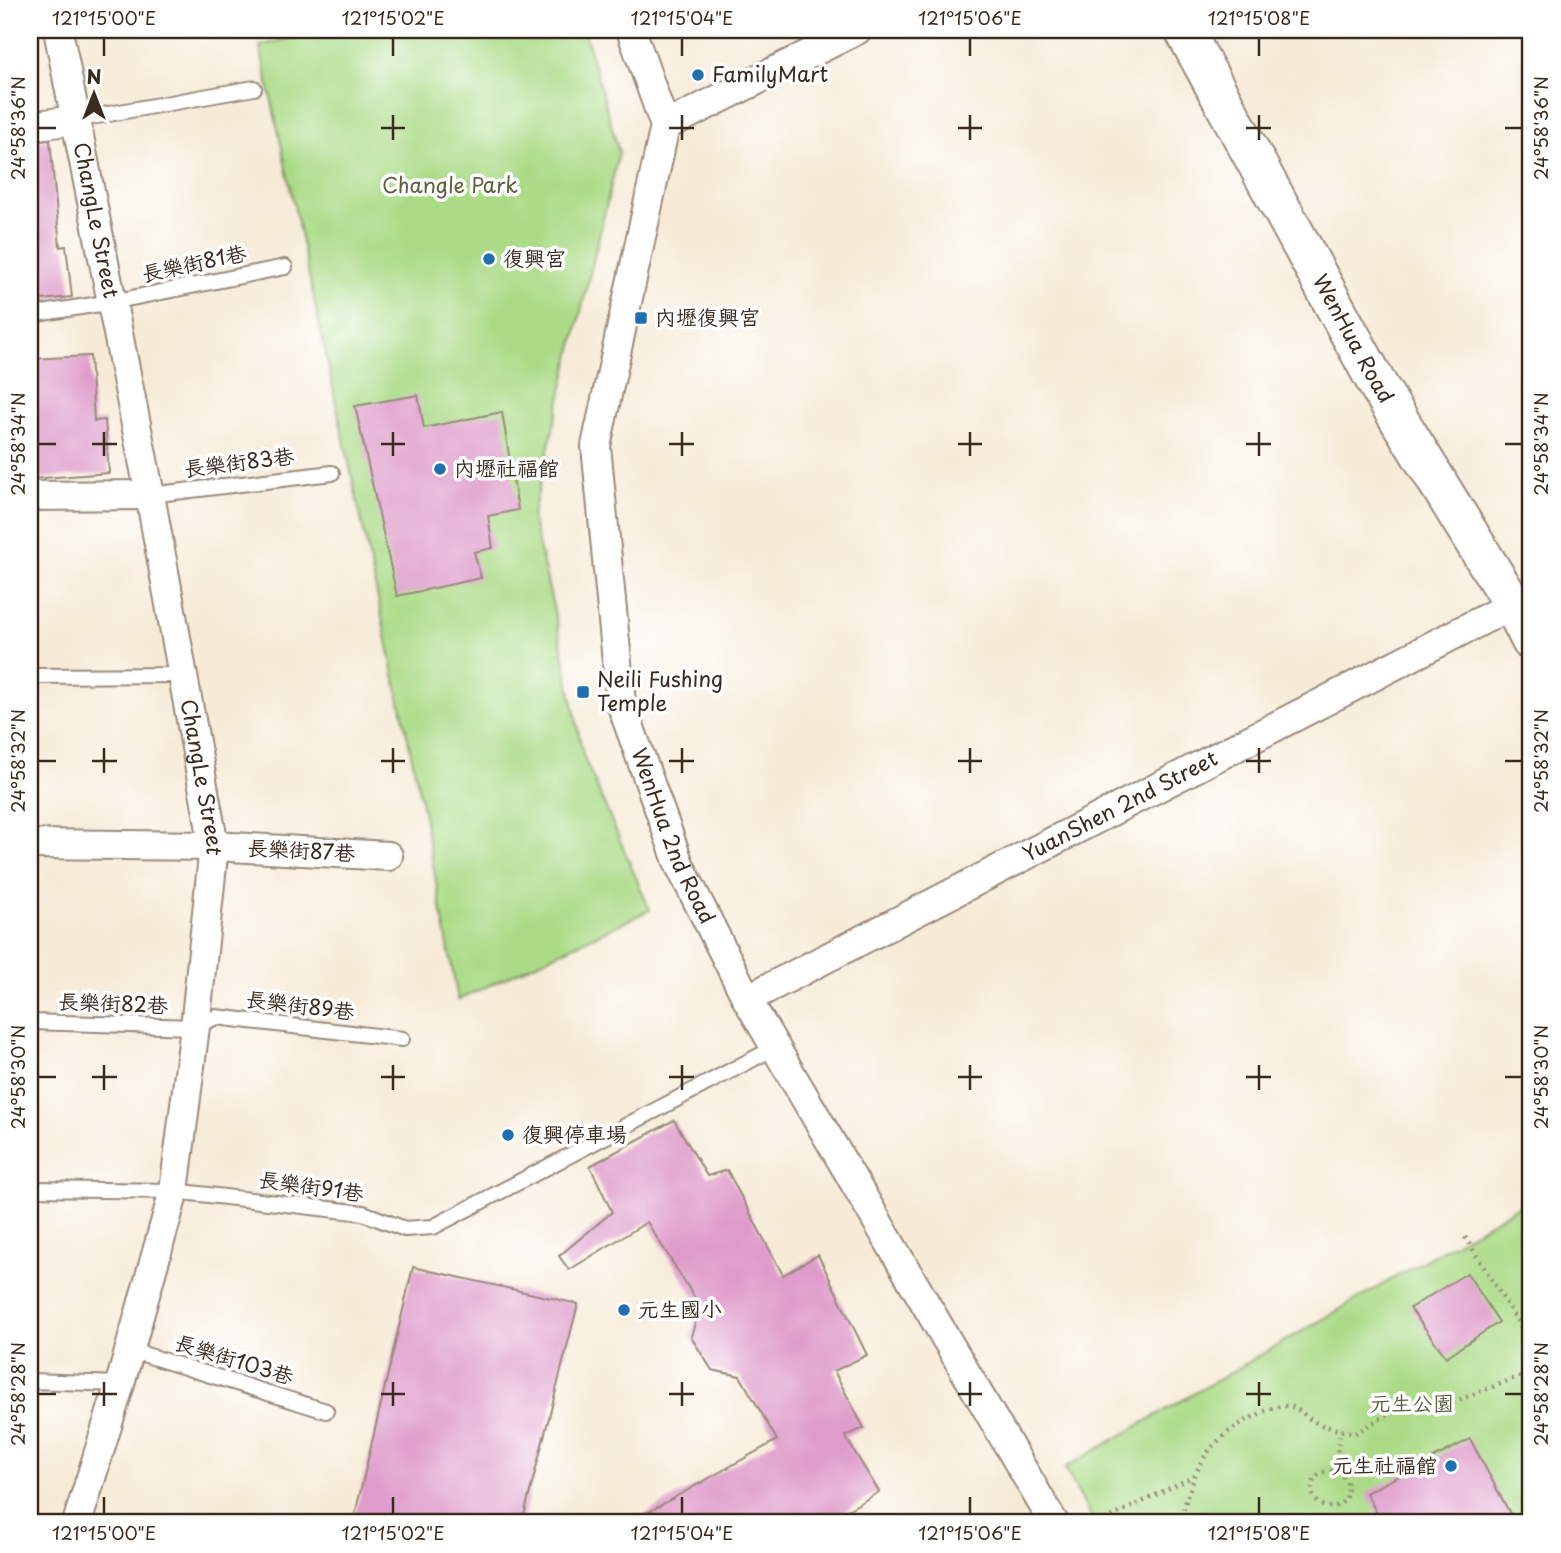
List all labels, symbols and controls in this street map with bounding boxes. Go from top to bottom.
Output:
text: 121°15'00"E [52,4,156,31]
text: 121°15'02"E [341,4,445,31]
text: 121°15'04"E [631,4,733,31]
text: 121°15'06"E [918,4,1022,31]
text: 121°15'08"E [1208,4,1310,31]
place label: FamilyMart [712,57,828,89]
north arrow [60,60,130,130]
text: N [86,62,102,90]
marker: FamilyMart [690,67,706,83]
text: 24°58'36"N [4,76,31,180]
text: 24°58'36"N [1527,76,1554,180]
street label: ChangLe Street [67,139,129,301]
park label: Changle Park [382,168,518,200]
street label: 長樂街81巷 [138,235,249,289]
place label: 復興宮 [503,241,566,273]
marker: 復興宮 [481,251,497,267]
street label: WenHua Road [1306,268,1403,409]
place label: 內壢復興宮 [655,300,760,332]
marker: 內壢復興宮 [633,310,649,326]
text: 24°58'34"N [4,392,31,496]
text: 24°58'34"N [1527,392,1554,496]
street label: 長樂街83巷 [182,438,296,484]
place label: 內壢社福館 [454,451,559,483]
marker: 內壢社福館 [432,461,448,477]
place label: Neili Fushing Temple [597,662,723,718]
marker: Neili Fushing Temple [575,684,591,700]
street label: ChangLe Street [174,696,232,857]
text: 24°58'32"N [4,709,31,813]
text: 24°58'32"N [1527,709,1554,813]
street label: YuanShen 2nd Street [1016,741,1223,868]
street label: WenHua 2nd Road [624,743,724,928]
street label: 長樂街87巷 [246,830,356,868]
street label: 長樂街89巷 [244,981,356,1027]
street label: 長樂街82巷 [57,984,169,1020]
text: 24°58'30"N [4,1025,31,1129]
text: 24°58'30"N [1527,1025,1554,1129]
place label: 復興停車場 [522,1117,627,1149]
marker: 復興停車場 [500,1127,516,1143]
street label: 長樂街91巷 [257,1162,366,1208]
place label: 元生國小 [638,1292,722,1324]
marker: 元生國小 [616,1302,632,1318]
street label: 長樂街103巷 [171,1325,298,1391]
text: 24°58'28"N [4,1342,31,1446]
text: 24°58'28"N [1527,1342,1554,1446]
park label: 元生公園 [1370,1386,1454,1418]
place label: 元生社福館 [1332,1448,1437,1480]
marker: 元生社福館 [1443,1458,1459,1474]
text: 121°15'00"E [52,1519,156,1546]
text: 121°15'02"E [341,1519,445,1546]
text: 121°15'04"E [631,1519,733,1546]
text: 121°15'06"E [918,1519,1022,1546]
text: 121°15'08"E [1208,1519,1310,1546]

